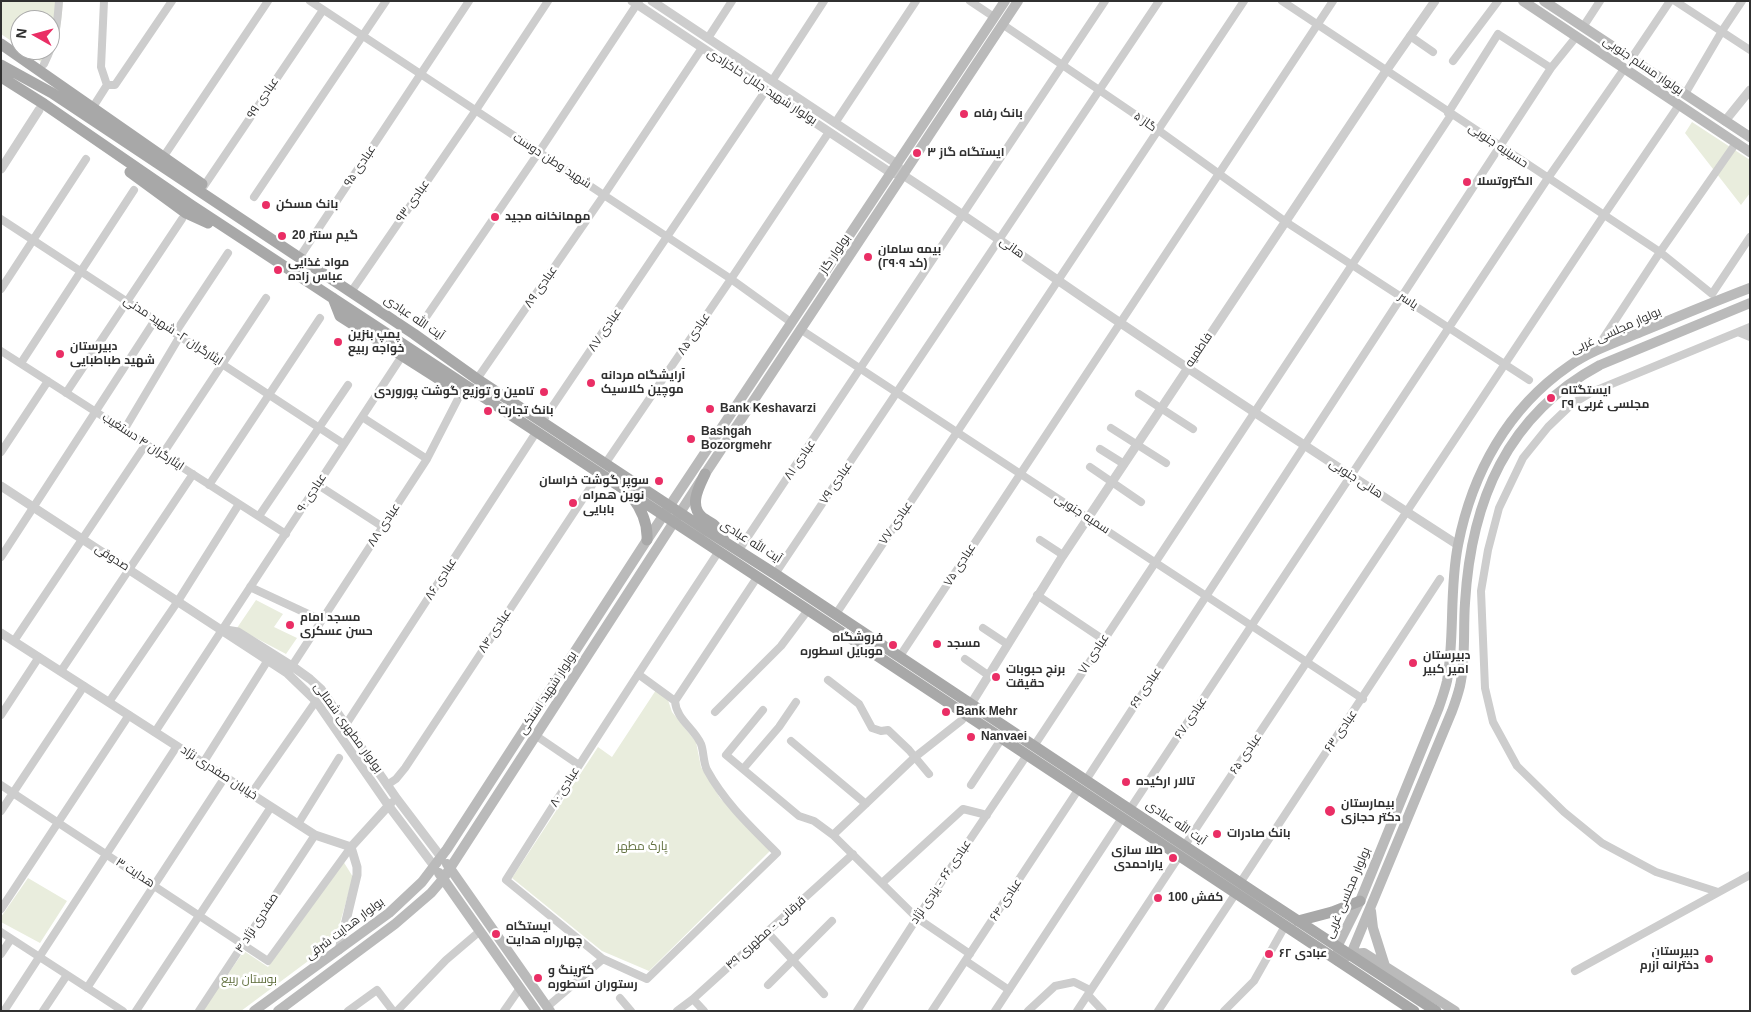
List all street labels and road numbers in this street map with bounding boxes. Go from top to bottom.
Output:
street label: بولوار مسلم جنوبی [1600,34,1686,98]
street label: بولوار شهید جلال خاکزادی [704,46,820,128]
street label: عبادی ۹۹ [244,75,282,121]
street label: گاز ۵ [1131,109,1159,135]
street label: حسینیه جنوبی [1465,121,1531,171]
street label: شهید وطن دوست [510,130,594,192]
street label: عبادی ۹۵ [341,143,379,189]
street label: عبادی ۹۳ [393,177,433,225]
street label: بولوار گاز [816,231,854,277]
street label: هانی [997,234,1027,262]
street label: عبادی ۸۹ [521,263,561,311]
street label: یاسر [1396,289,1420,313]
street label: ایثارگران ۲- شهید مدنی [121,293,225,369]
street label: آیت الله عبادی [381,293,447,343]
street label: بولوار مجلسی غربی [1569,305,1663,357]
street label: عبادی ۸۷ [585,306,625,354]
street label: عبادی ۸۵ [675,310,713,358]
street label: فاطمیه [1182,330,1216,370]
street label: ایثارگران ۴ دستغیب [99,410,187,474]
street label: عبادی ۸۱ [781,437,819,483]
street label: هانی جنوبی [1326,456,1386,502]
street label: عبادی ۷۹ [817,459,855,507]
street label: عبادی ۹۰ [294,471,330,515]
street label: سمیه جنوبی [1052,491,1112,537]
street label: عبادی ۷۷ [876,499,916,547]
street label: عبادی ۸۸ [365,501,403,549]
street label: آیت الله عبادی [718,517,784,567]
street label: عبادی ۷۵ [941,541,979,589]
street label: صدوقی [92,542,132,574]
street label: عبادی ۸۶ [422,555,460,603]
street label: عبادی ۸۴ [475,606,515,656]
street label: عبادی ۷۱ [1076,631,1112,677]
street label: بولوار شهید استکی [516,649,580,737]
street label: عبادی ۶۹ [1127,665,1165,711]
street label: بولوار مطهری شمالی [310,680,386,776]
street label: عبادی ۶۷ [1172,694,1210,742]
street label: عبادی ۶۳ [1322,707,1360,755]
street label: عبادی ۶۵ [1227,731,1265,777]
street label: خیابان صفدری نژاد [178,743,260,803]
street label: عبادی ۸۰ [547,764,583,810]
street label: آیت الله عبادی [1143,798,1209,848]
street label: عبادی ۶۶ - یزدی نژاد [907,837,975,927]
street label: بولوار مجلسی غربی [1322,845,1374,941]
street label: هدایت ۳ [113,855,157,891]
street label: عبادی ۶۴ [987,876,1025,924]
street label: صفدری نژاد ۴ [232,890,282,956]
street label: قرقانی - مطهری ۴۹ [723,893,809,973]
street label: بولوار هدایت شرقی [303,895,387,963]

